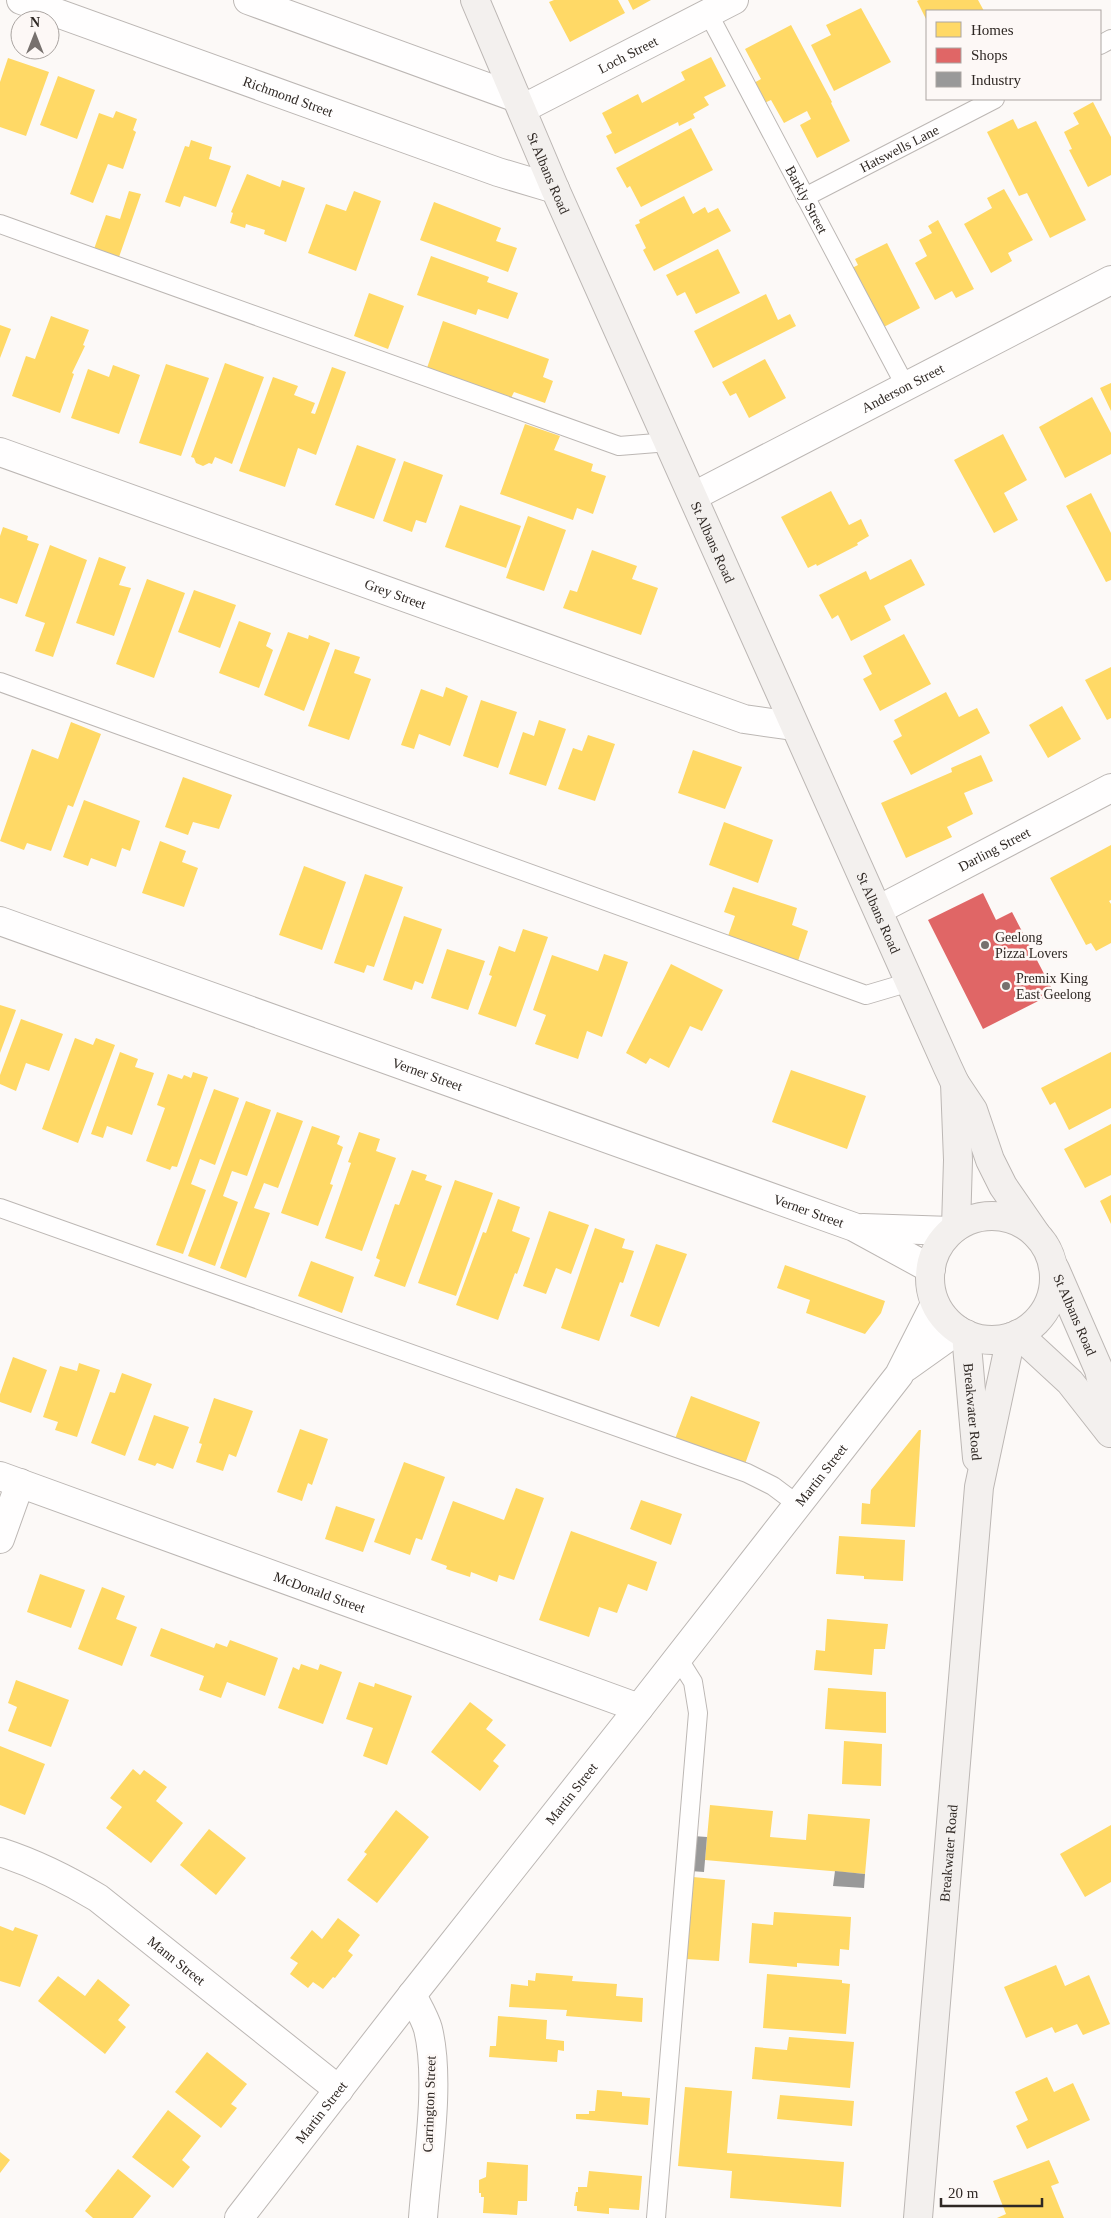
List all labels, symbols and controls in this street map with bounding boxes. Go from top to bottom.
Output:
north arrow [10,10,60,60]
legend [926,10,1101,100]
text: N [30,15,40,30]
text: Homes [971,22,1014,38]
street label: Loch Street [596,33,660,77]
text: Shops [971,47,1008,63]
text: Industry [971,72,1021,88]
street label: Richmond Street [241,74,335,120]
street label: Hatswells Lane [857,122,941,175]
street label: St Albans Road [524,130,572,216]
street label: Barkly Street [782,163,830,236]
street label: Anderson Street [859,361,947,416]
street label: St Albans Road [688,499,737,585]
street label: Grey Street [362,576,428,612]
street label: Darling Street [956,825,1033,875]
street label: St Albans Road [853,870,903,956]
place label: Geelong Pizza Lovers [995,930,1068,961]
marker: Geelong Pizza Lovers [979,939,991,951]
place label: Premix King East Geelong [1016,971,1091,1002]
marker: Premix King East Geelong [1000,980,1012,992]
street label: Verner Street [390,1055,464,1094]
street label: Verner Street [771,1192,846,1231]
street label: St Albans Road [1050,1272,1099,1358]
street label: Breakwater Road [961,1362,984,1461]
street label: Martin Street [793,1441,850,1509]
street label: McDonald Street [272,1569,367,1616]
street label: Martin Street [543,1760,601,1828]
street label: Breakwater Road [937,1804,960,1903]
street label: Mann Street [145,1934,208,1988]
street label: Carrington Street [420,2055,439,2153]
street label: Martin Street [293,2078,350,2146]
scale bar [941,2176,1042,2208]
text: 20 m [948,2185,979,2201]

